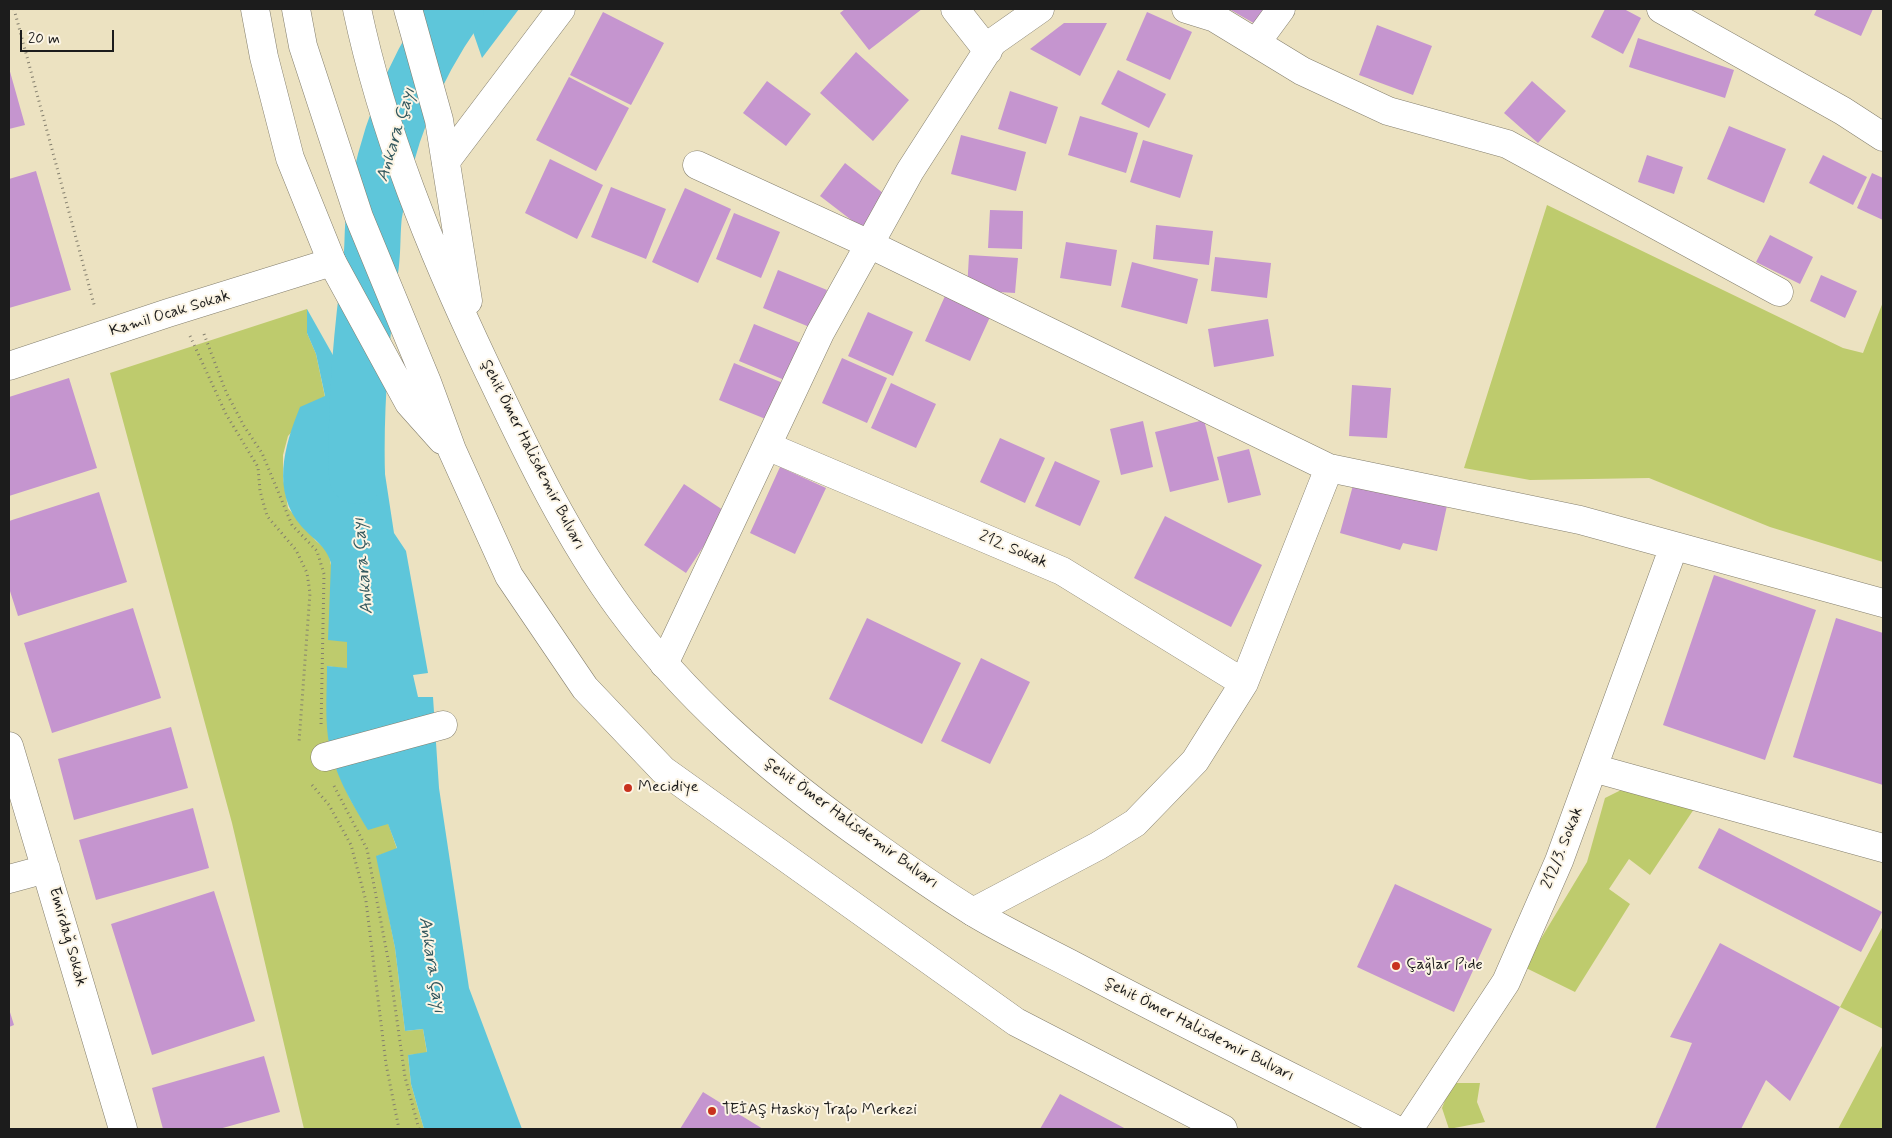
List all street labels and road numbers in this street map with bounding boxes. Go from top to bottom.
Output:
street label: Kamil Ocak Sokak [108,287,232,341]
street label: Şehit Ömer Halisdemir Bulvarı [476,357,588,553]
street label: 212. Sokak [976,527,1050,573]
street label: Şehit Ömer Halisdemir Bulvarı [760,754,942,894]
street label: 212/3. Sokak [1538,804,1588,892]
street label: Emirdağ Sokak [44,885,90,989]
street label: Şehit Ömer Halisdemir Bulvarı [1101,974,1297,1086]

